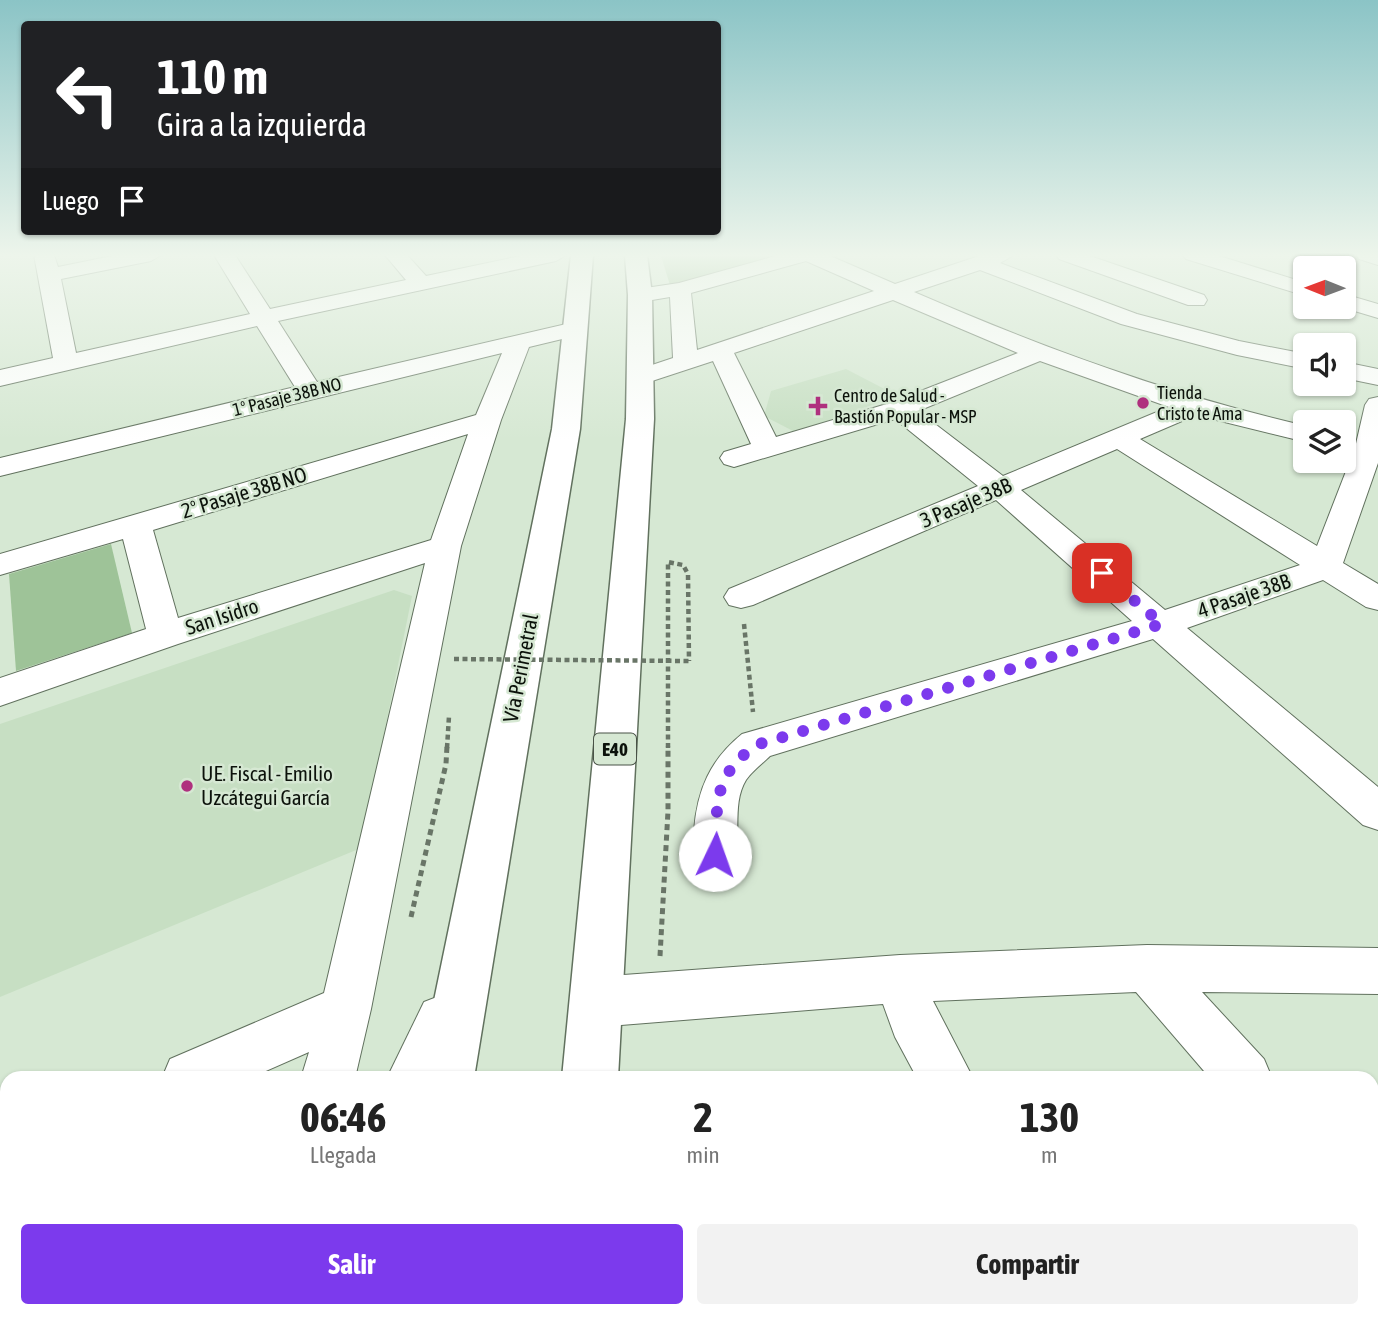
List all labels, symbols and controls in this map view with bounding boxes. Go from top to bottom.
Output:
text: 110 m [157,48,268,104]
icon: left [42,49,133,140]
text: Gira a la izquierda [157,106,367,143]
icon: arrive [113,182,151,220]
text: Luego [42,186,99,216]
north arrow [1293,256,1356,318]
map controls [1293,256,1356,473]
button: sound [1293,333,1356,396]
street label: 1° Pasaje 38B NO [230,373,343,420]
place label: Tienda Cristo te Ama [1157,382,1243,424]
place label: Centro de Salud - Bastión Popular - MSP [834,385,977,427]
marker: Tienda Cristo te Ama [1135,395,1151,411]
marker: Centro de Salud - Bastión Popular - MSP [808,396,828,416]
button: layers [1293,410,1356,473]
street label: 2° Pasaje 38B NO [178,462,309,522]
street label: 3 Pasaje 38B [917,472,1015,532]
pin [1072,543,1132,603]
icon: arrive [1083,554,1121,592]
street label: 4 Pasaje 38B [1194,568,1293,622]
street label: San Isidro [182,593,261,639]
street label: Vía Perimetral [498,611,542,724]
road number: E40 [594,734,636,764]
place label: UE. Fiscal - Emilio Uzcátegui García [201,761,333,809]
marker: UE. Fiscal - Emilio Uzcátegui García [179,778,195,794]
position arrow [678,818,752,892]
text: 06:46 [300,1093,387,1141]
text: 2 [693,1093,713,1141]
text: 130 [1020,1093,1079,1141]
text: Llegada [310,1142,377,1168]
text: min [687,1142,720,1168]
text: m [1041,1142,1058,1168]
button: Salir [21,1224,683,1304]
button: Compartir [697,1224,1358,1304]

